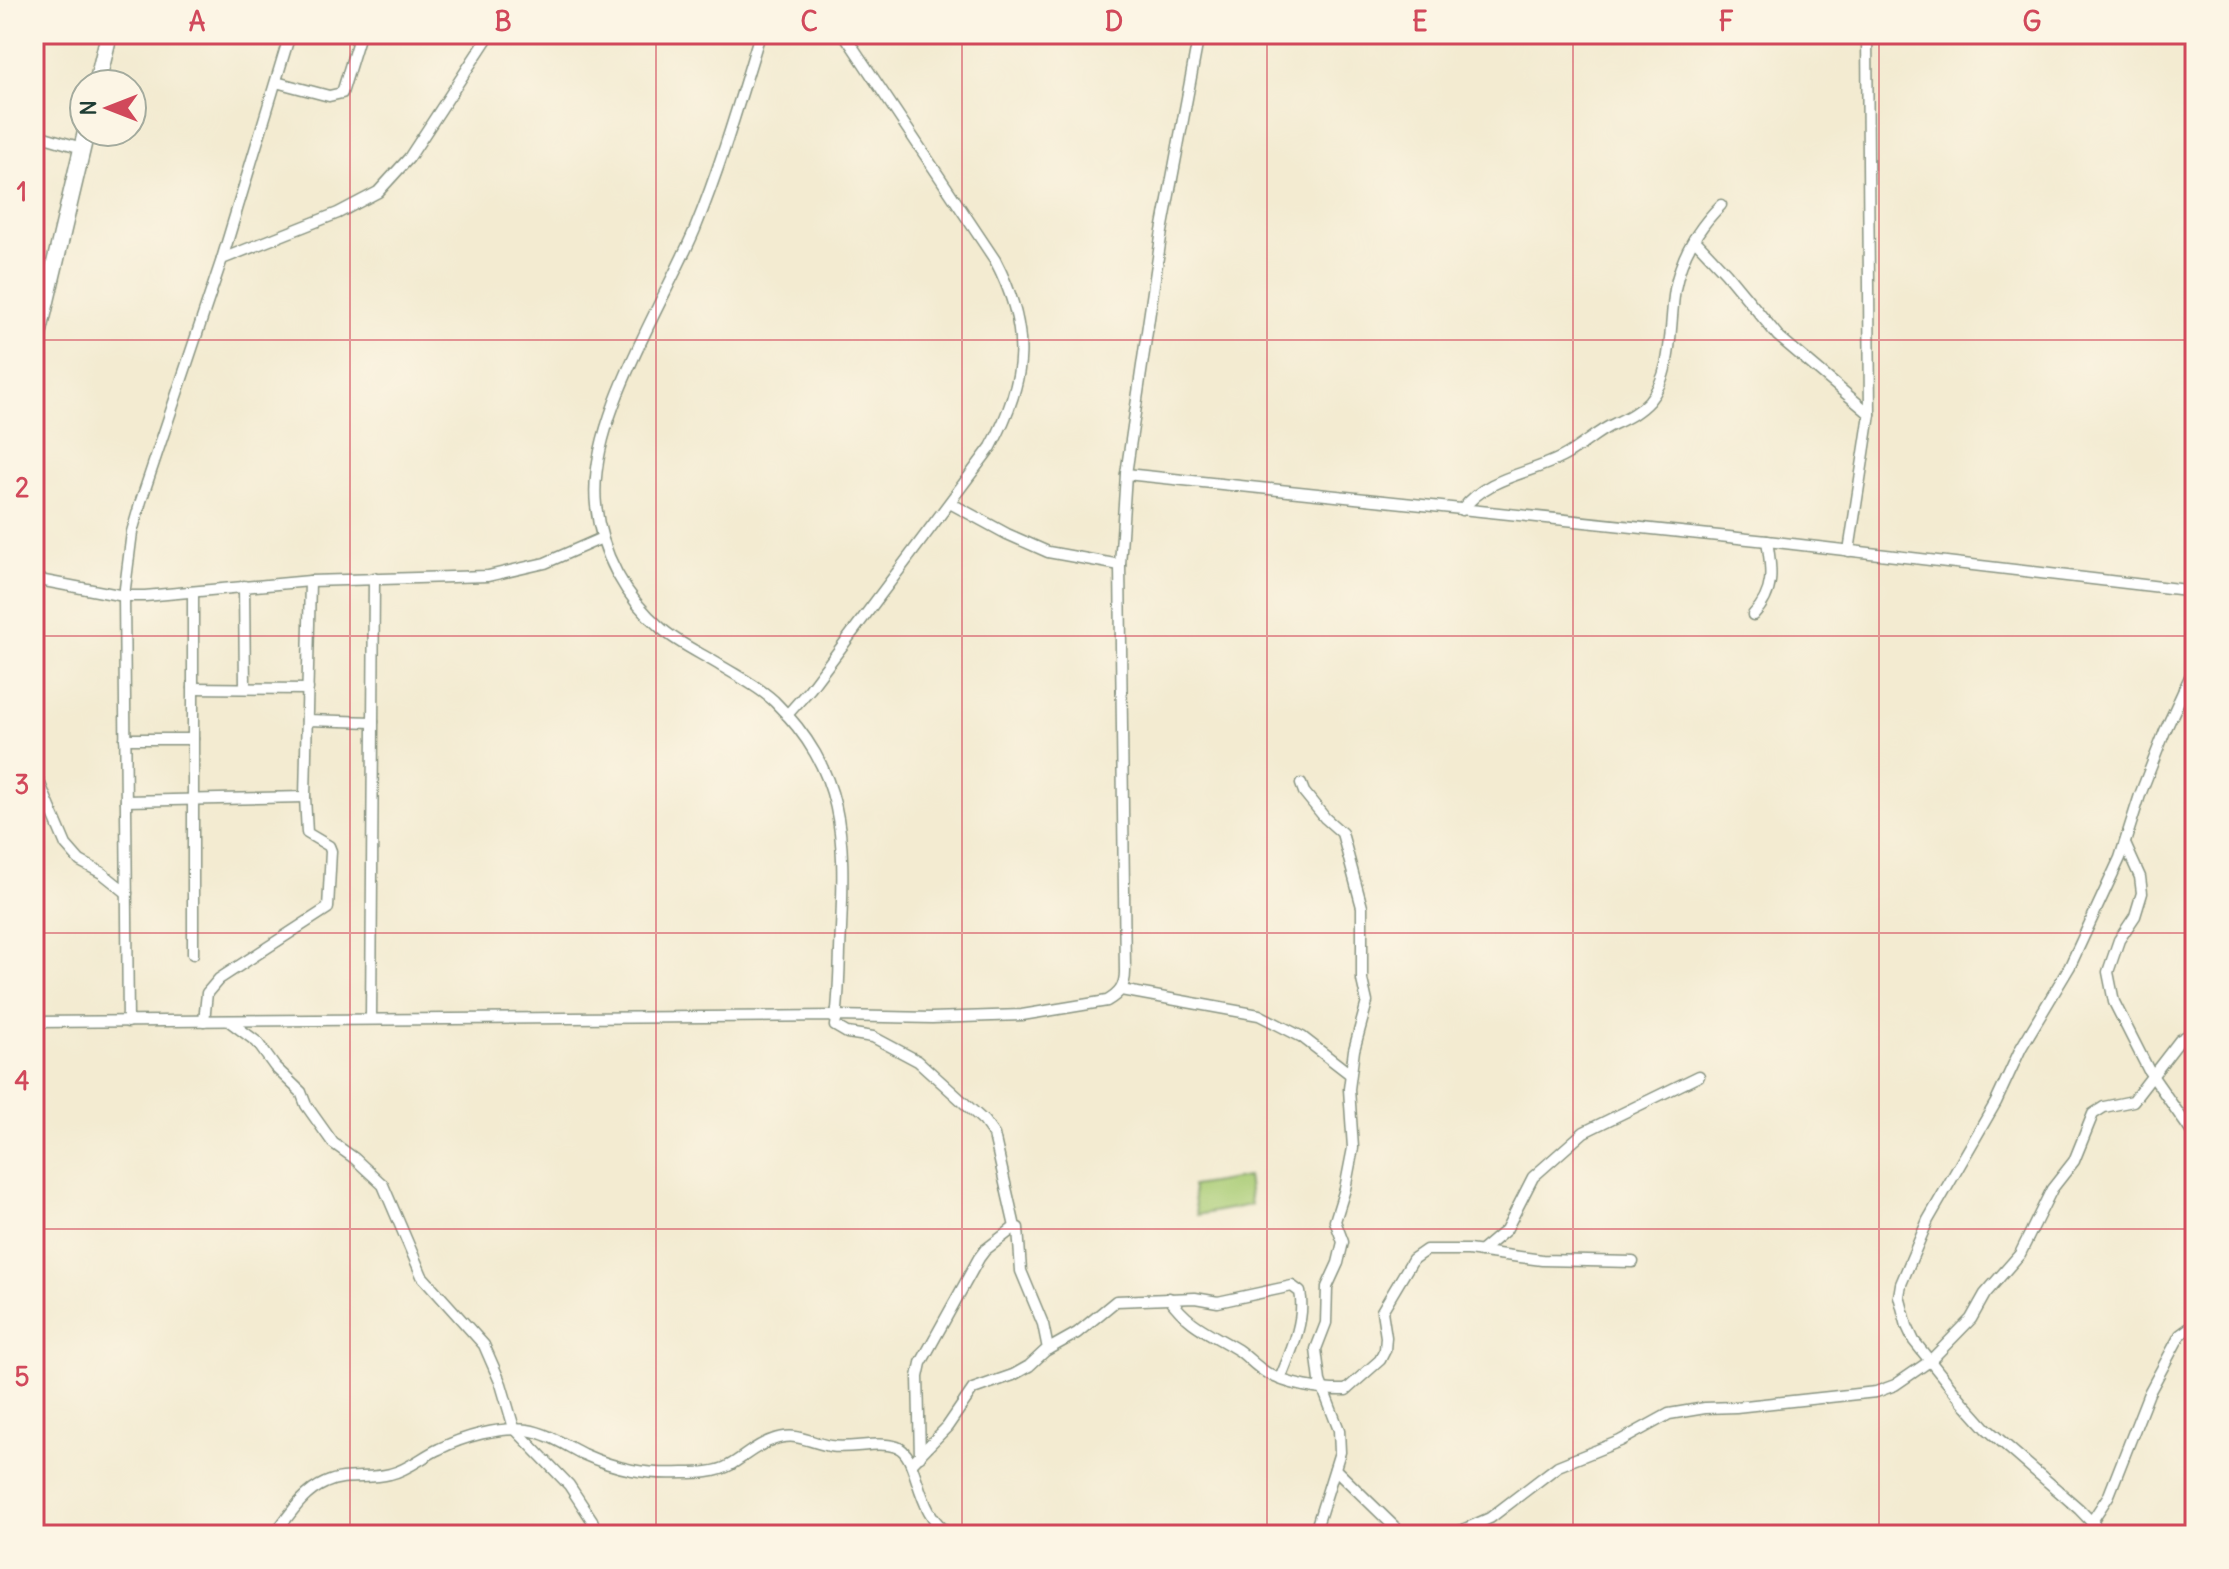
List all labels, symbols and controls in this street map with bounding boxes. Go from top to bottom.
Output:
text: A [189,5,206,38]
text: B [494,5,512,38]
text: C [800,5,818,38]
text: D [1105,5,1123,38]
text: E [1412,5,1428,38]
text: F [1719,5,1734,38]
text: G [2023,5,2042,38]
north arrow [68,68,148,148]
text: N [74,100,102,116]
text: 1 [17,175,27,208]
text: 2 [15,471,29,504]
text: 3 [15,768,29,801]
text: 4 [14,1064,30,1097]
text: 5 [15,1360,30,1393]

